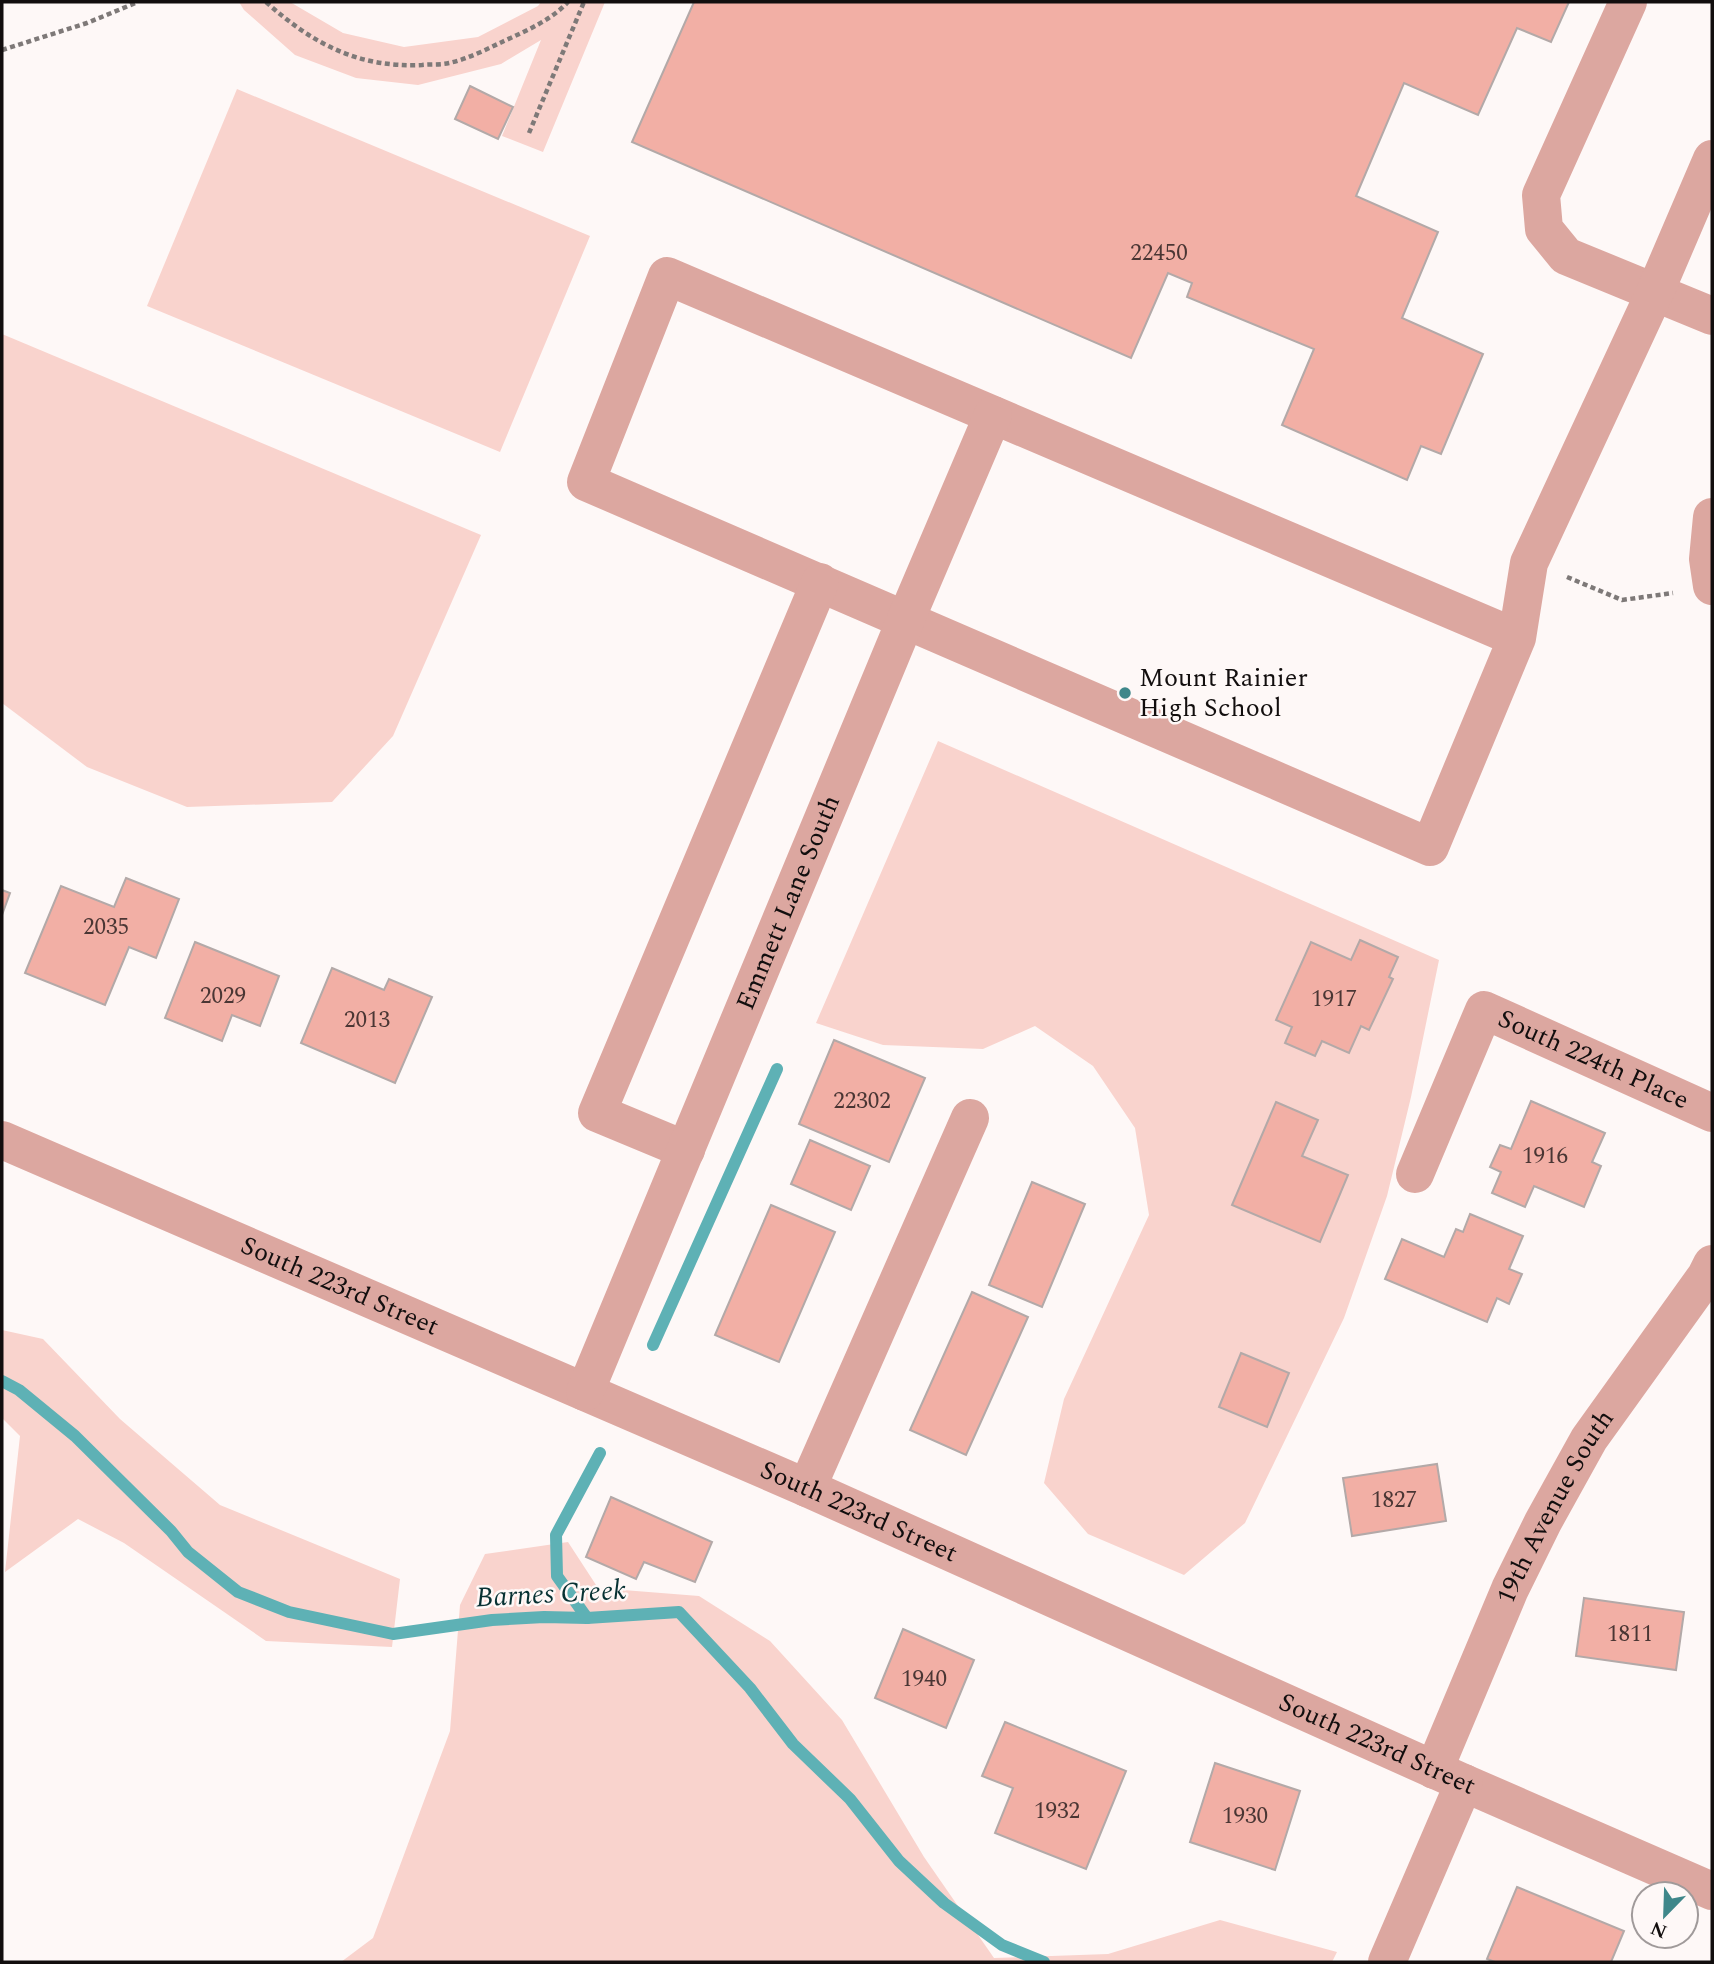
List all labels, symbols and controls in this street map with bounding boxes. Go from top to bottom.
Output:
house number: 22450 [1130,236,1188,271]
place label: Mount Rainier High School [1139,658,1308,728]
marker: Mount Rainier High School [1117,685,1133,701]
street label: Emmett Lane South [726,789,851,1016]
house number: 2035 [83,910,129,945]
house number: 2029 [200,979,246,1014]
house number: 1917 [1311,982,1357,1017]
street label: South 224th Place [1491,999,1695,1120]
house number: 2013 [344,1003,390,1038]
house number: 22302 [833,1084,891,1119]
house number: 1916 [1522,1139,1568,1174]
street label: South 223rd Street [234,1226,445,1347]
street label: 19th Avenue South [1486,1401,1624,1610]
street label: South 223rd Street [754,1450,964,1573]
house number: 1827 [1371,1483,1417,1518]
water label: Barnes Creek [475,1569,627,1619]
house number: 1811 [1607,1617,1653,1652]
house number: 1940 [901,1662,947,1697]
street label: South 223rd Street [1272,1682,1482,1806]
house number: 1932 [1034,1794,1080,1829]
house number: 1930 [1222,1799,1268,1834]
north arrow [1630,1880,1700,1950]
text: N [1646,1913,1672,1946]

